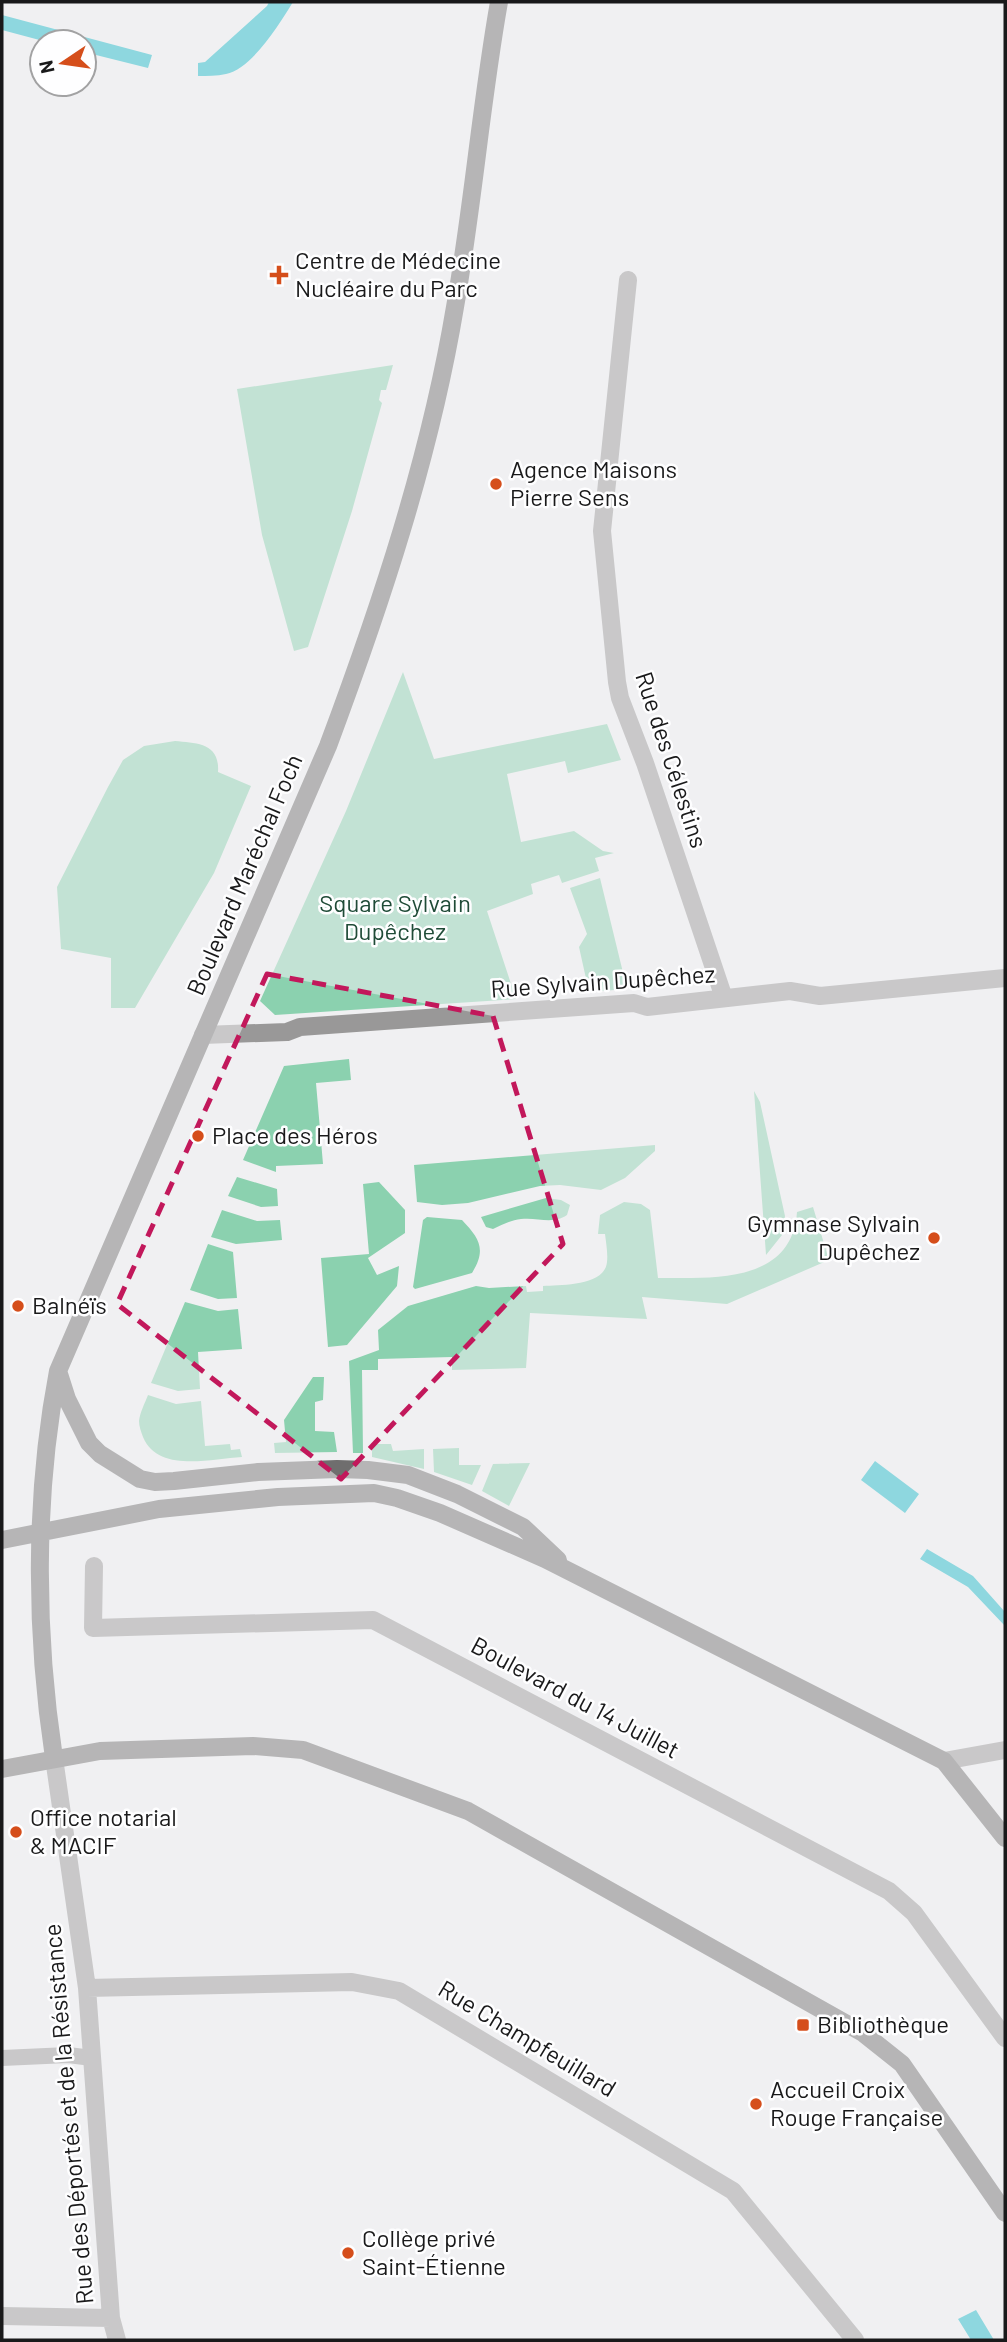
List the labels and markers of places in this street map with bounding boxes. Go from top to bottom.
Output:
place label: Centre de Médecine Nucléaire du Parc [295,245,501,302]
marker: Centre de Médecine Nucléaire du Parc [269,265,289,285]
place label: Agence Maisons Pierre Sens [510,454,677,511]
marker: Agence Maisons Pierre Sens [488,476,504,492]
place label: Place des Héros [212,1120,378,1149]
marker: Place des Héros [190,1128,206,1144]
place label: Gymnase Sylvain Dupêchez [747,1208,920,1265]
marker: Gymnase Sylvain Dupêchez [926,1230,942,1246]
place label: Balnéïs [32,1290,107,1319]
marker: Balnéïs [10,1298,26,1314]
place label: Office notarial & MACIF [30,1802,177,1859]
marker: Office notarial & MACIF [8,1824,24,1840]
place label: Bibliothèque [817,2009,949,2038]
marker: Bibliothèque [795,2017,811,2033]
place label: Accueil Croix Rouge Française [770,2074,943,2131]
marker: Accueil Croix Rouge Française [748,2096,764,2112]
place label: Collège privé Saint-Étienne [362,2223,506,2280]
marker: Collège privé Saint-Étienne [340,2245,356,2261]

